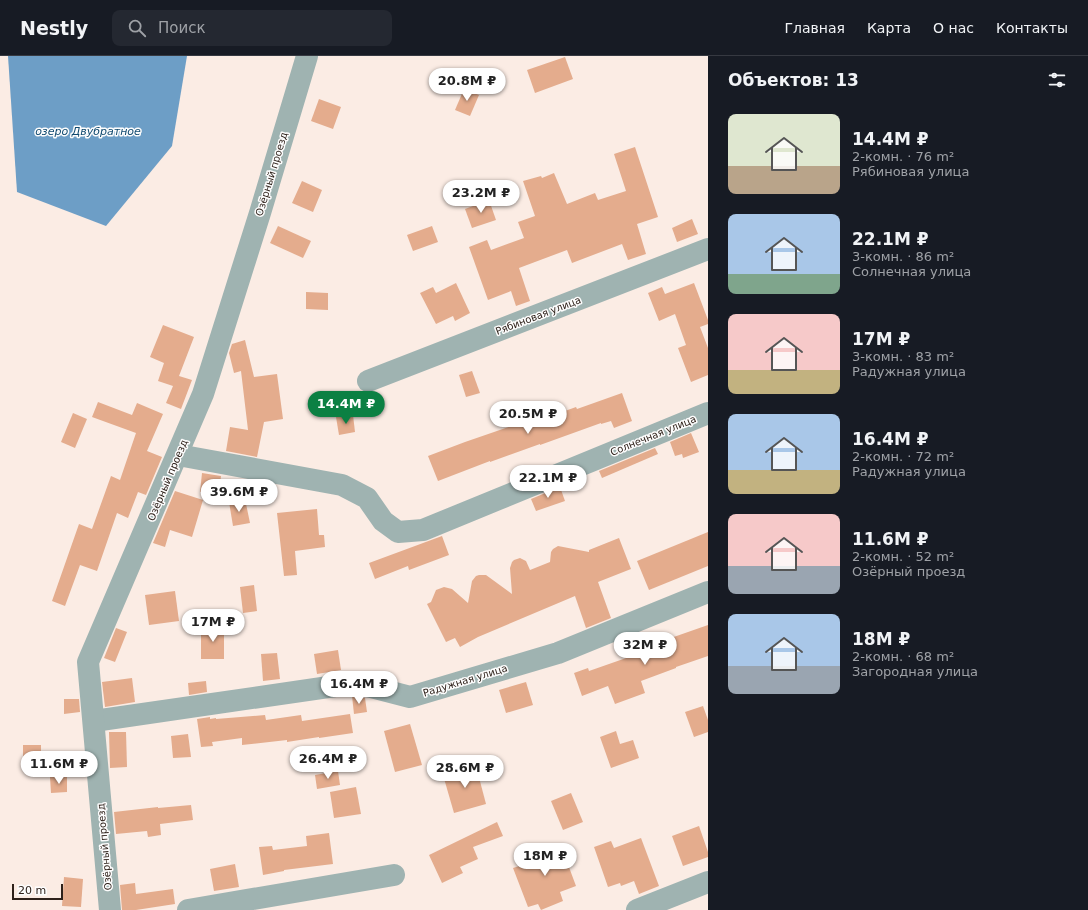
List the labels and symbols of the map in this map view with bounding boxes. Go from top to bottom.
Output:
pin: 20.8M ₽ [430,68,504,102]
water label: озеро Двубратное [35,125,141,138]
street label: Озёрный проезд [253,131,290,217]
pin: 23.2M ₽ [444,180,518,214]
street label: Рябиновая улица [494,294,582,337]
pin: 14.4M ₽ [309,391,383,425]
pin: 20.5M ₽ [491,401,565,435]
street label: Солнечная улица [609,413,698,458]
street label: Озёрный проезд [145,438,190,522]
pin: 22.1M ₽ [511,465,585,499]
pin: 39.6M ₽ [202,479,276,513]
pin: 17M ₽ [185,609,241,643]
pin: 32M ₽ [617,632,673,666]
street label: Радужная улица [422,662,509,699]
pin: 16.4M ₽ [322,671,396,705]
pin: 26.4M ₽ [291,746,365,780]
pin: 11.6M ₽ [22,751,96,785]
pin: 28.6M ₽ [428,755,502,789]
street label: Озёрный проезд [95,803,114,891]
pin: 18M ₽ [517,843,573,877]
scale bar [12,882,63,901]

